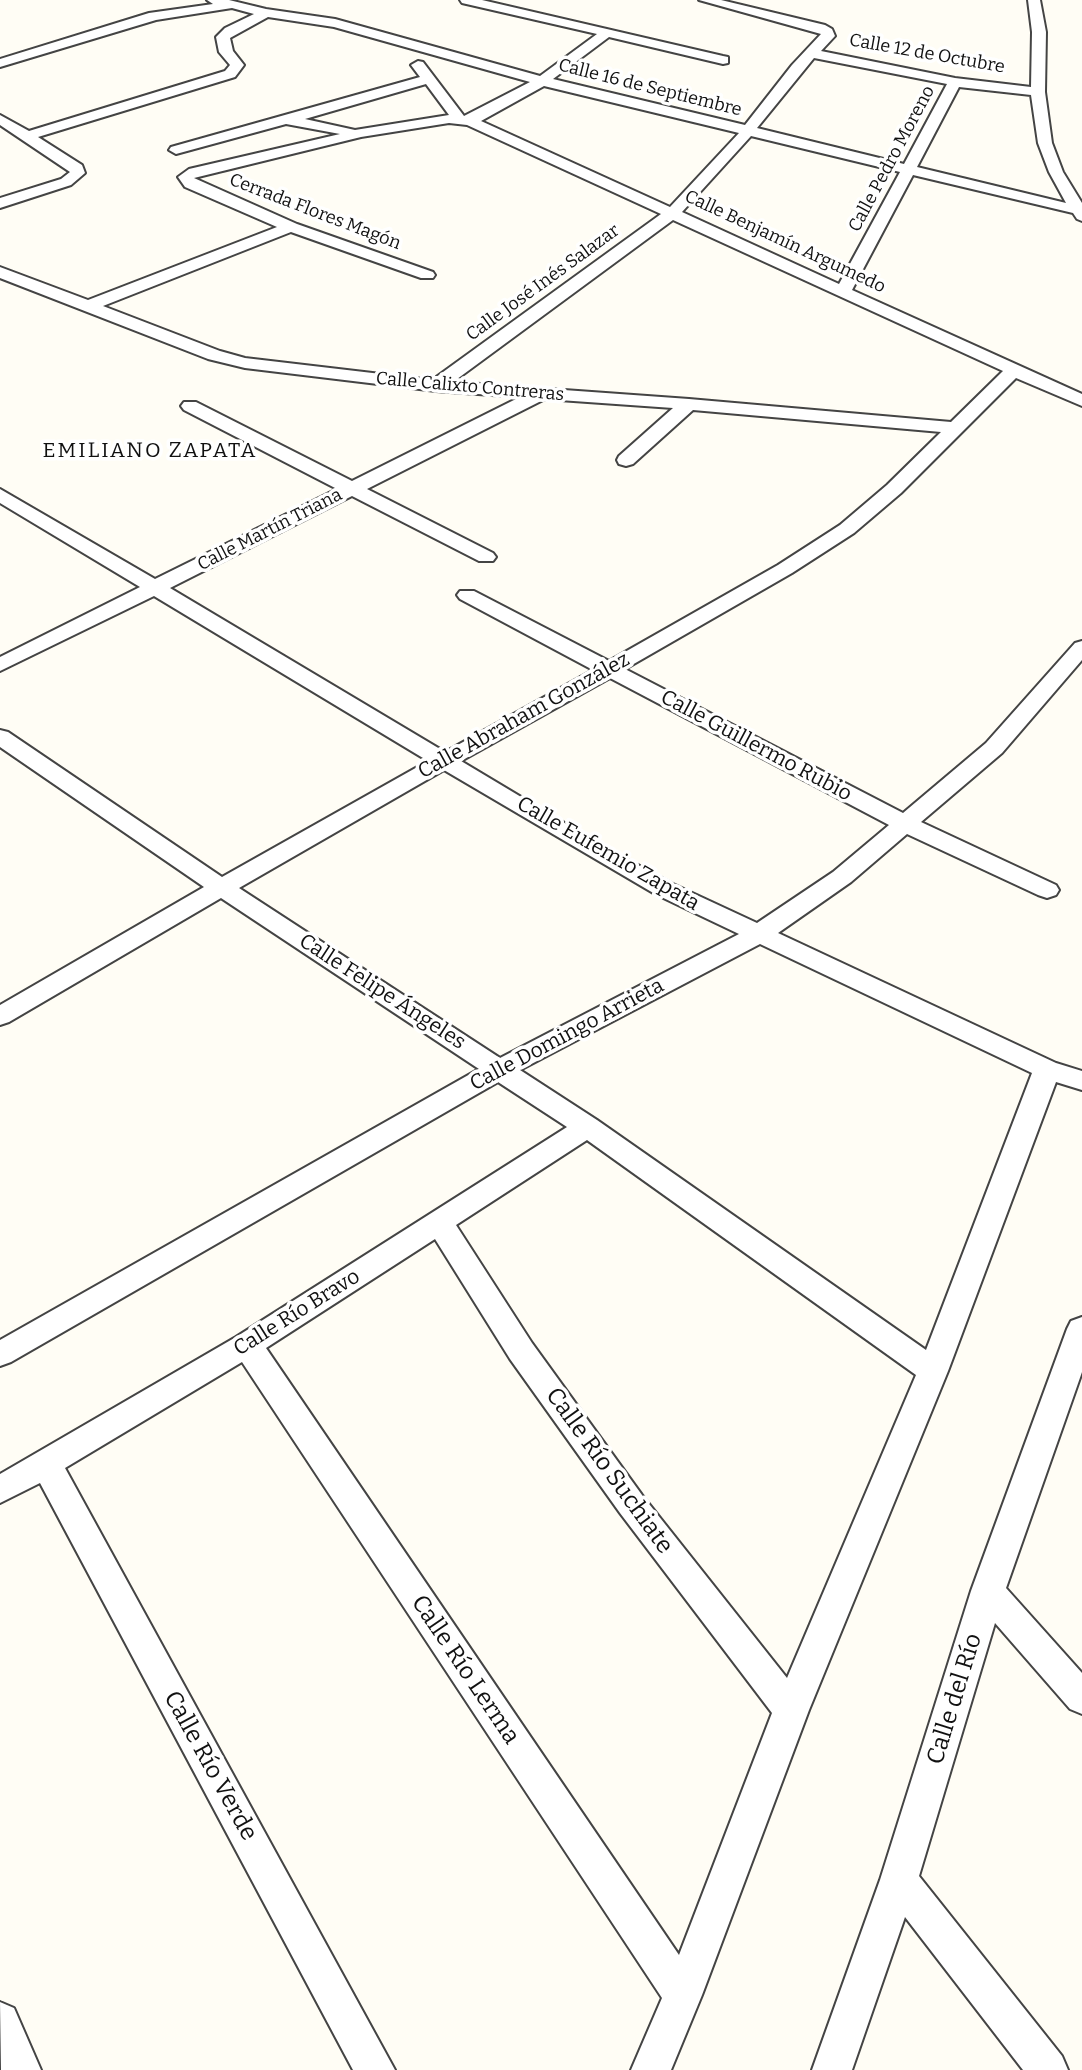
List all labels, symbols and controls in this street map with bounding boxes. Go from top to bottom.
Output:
street label: Calle 12 de Octubre [848,30,1006,78]
street label: Calle 16 de Septiembre [556,55,744,121]
street label: Calle Pedro Moreno [844,82,940,236]
street label: Cerrada Flores Magón [226,169,404,255]
street label: Calle Benjamín Argumedo [681,186,889,298]
street label: Calle José Inés Salazar [462,220,624,346]
street label: Calle Calixto Contreras [375,368,565,406]
district label: EMILIANO ZAPATA [44,438,256,464]
street label: Calle Martín Triana [194,484,346,576]
street label: Calle Abraham González [414,647,634,785]
street label: Calle Guillermo Rubio [656,685,856,807]
street label: Calle Eufemio Zapata [512,791,704,917]
street label: Calle Felipe Ángeles [294,929,470,1055]
street label: Calle Domingo Arrieta [466,973,668,1097]
street label: Calle Río Bravo [229,1264,365,1362]
street label: Calle Río Suchiate [539,1382,679,1560]
street label: Calle Río Lerma [405,1590,525,1750]
street label: Calle del Río [921,1630,989,1768]
street label: Calle Río Verde [157,1686,263,1846]

